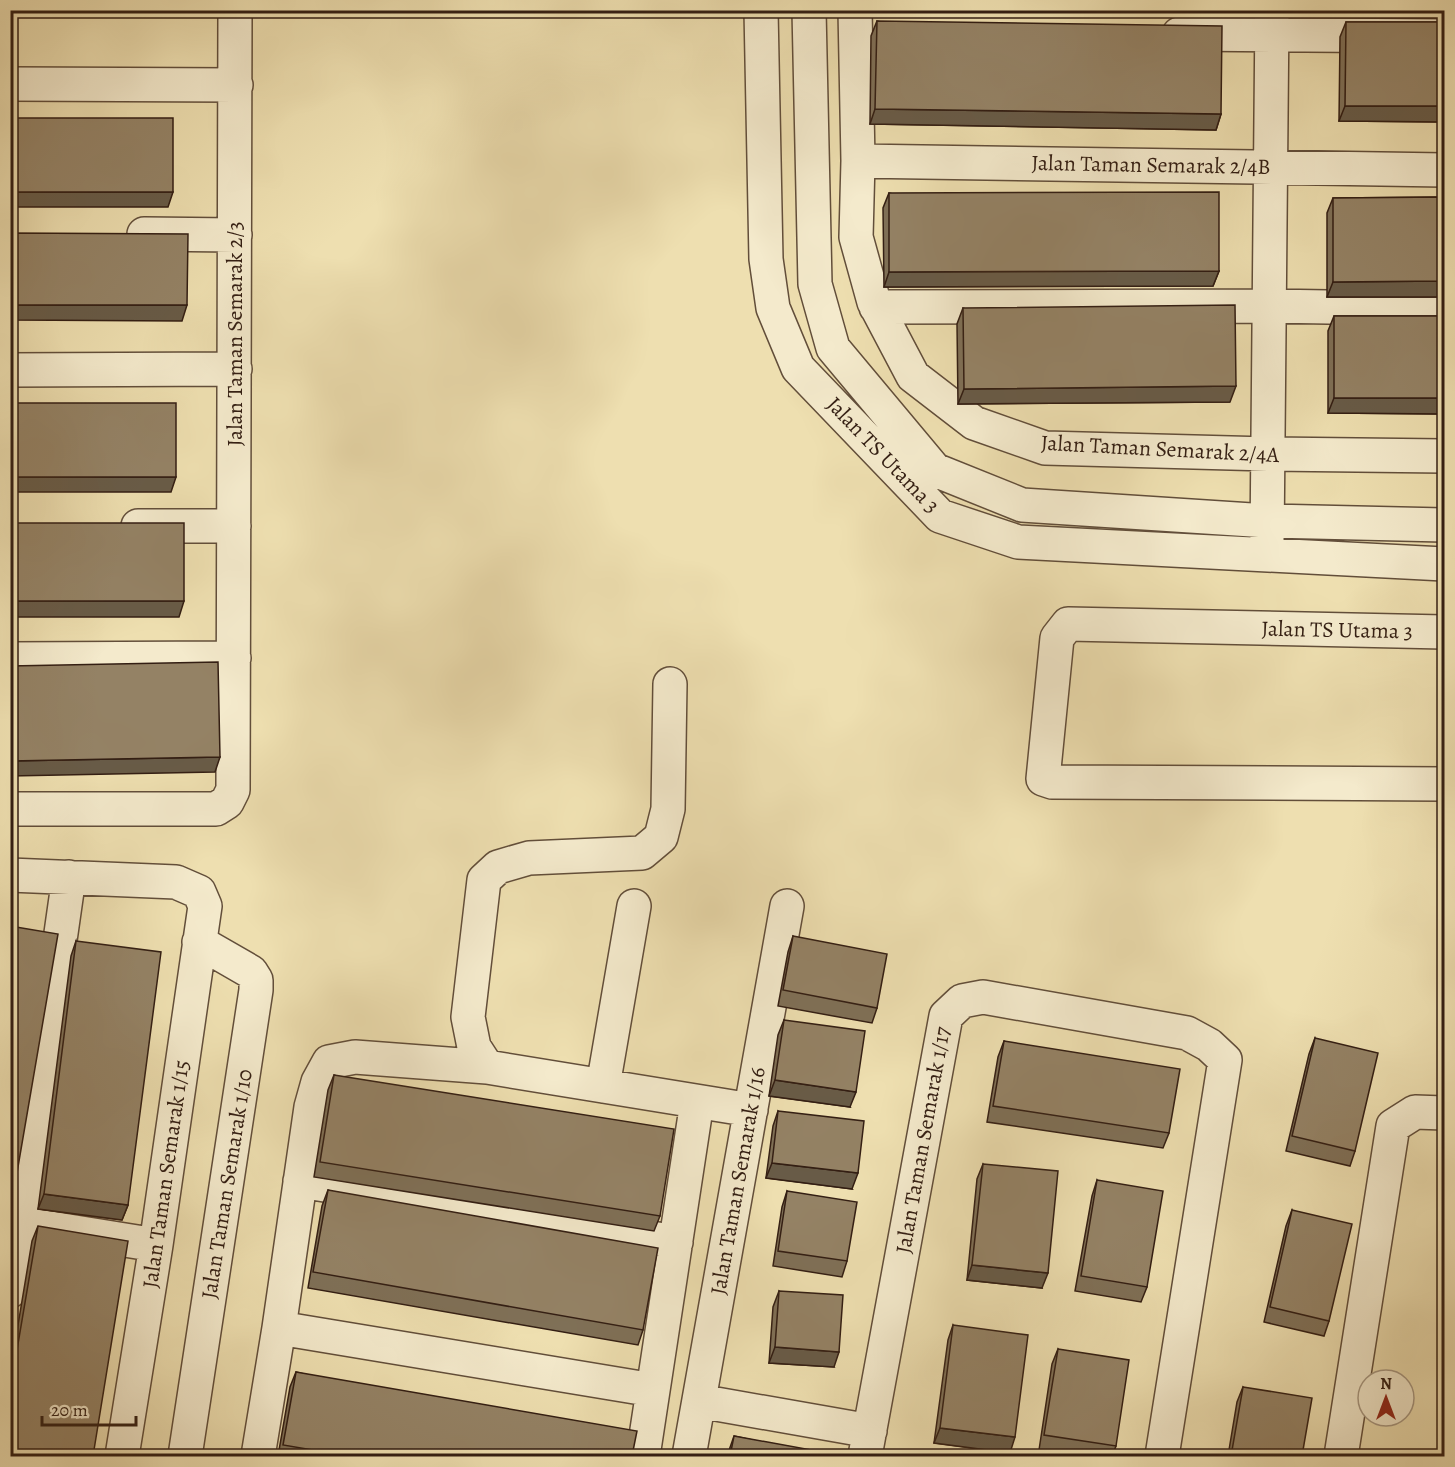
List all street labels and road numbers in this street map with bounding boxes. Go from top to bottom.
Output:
street label: Jalan Taman Semarak 2/4B [1031,148,1271,182]
street label: Jalan Taman Semarak 2/3 [220,221,250,447]
street label: Jalan TS Utama 3 [820,390,946,520]
street label: Jalan Taman Semarak 2/4A [1040,428,1281,470]
street label: Jalan TS Utama 3 [1261,614,1413,646]
street label: Jalan Taman Semarak 1/17 [888,1023,958,1256]
street label: Jalan Taman Semarak 1/15 [135,1058,197,1290]
street label: Jalan Taman Semarak 1/16 [703,1065,773,1297]
street label: Jalan Taman Semarak 1/10 [194,1067,260,1301]

